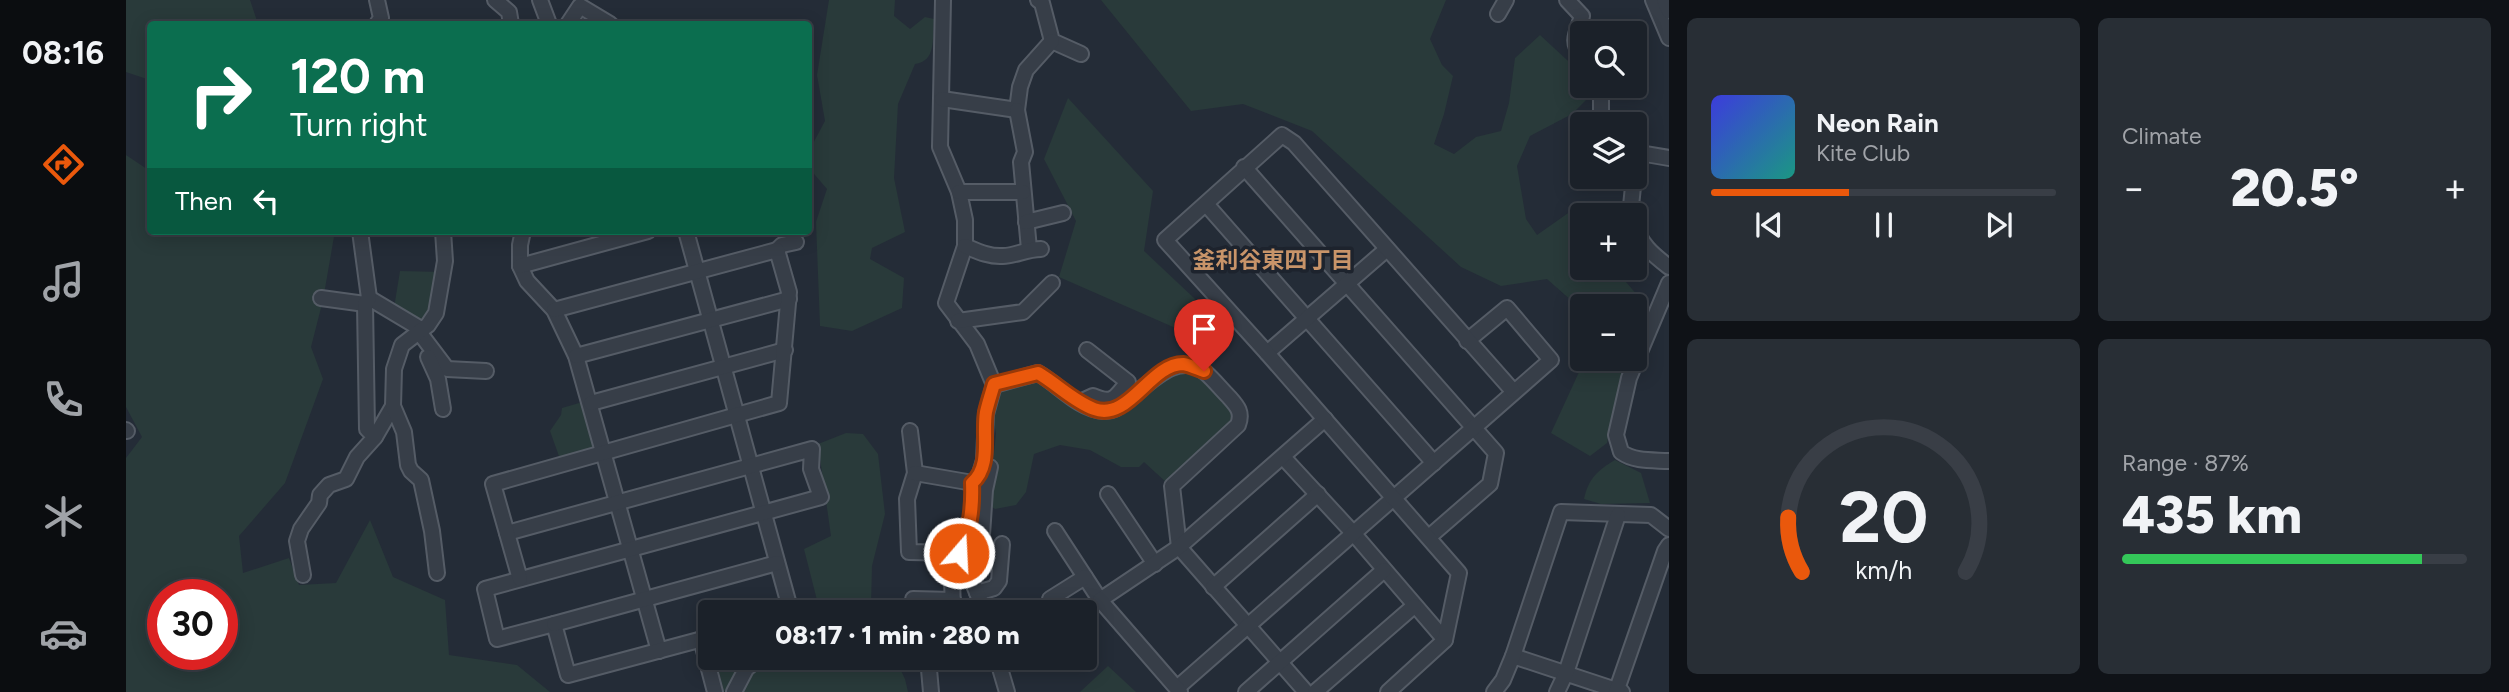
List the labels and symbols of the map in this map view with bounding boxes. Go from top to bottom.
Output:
district label: 釜利谷東四丁目 [1193,246,1354,274]
pin [1174,299,1234,371]
position arrow [922,516,996,590]
speed limit sign: 30 [147,579,238,670]

